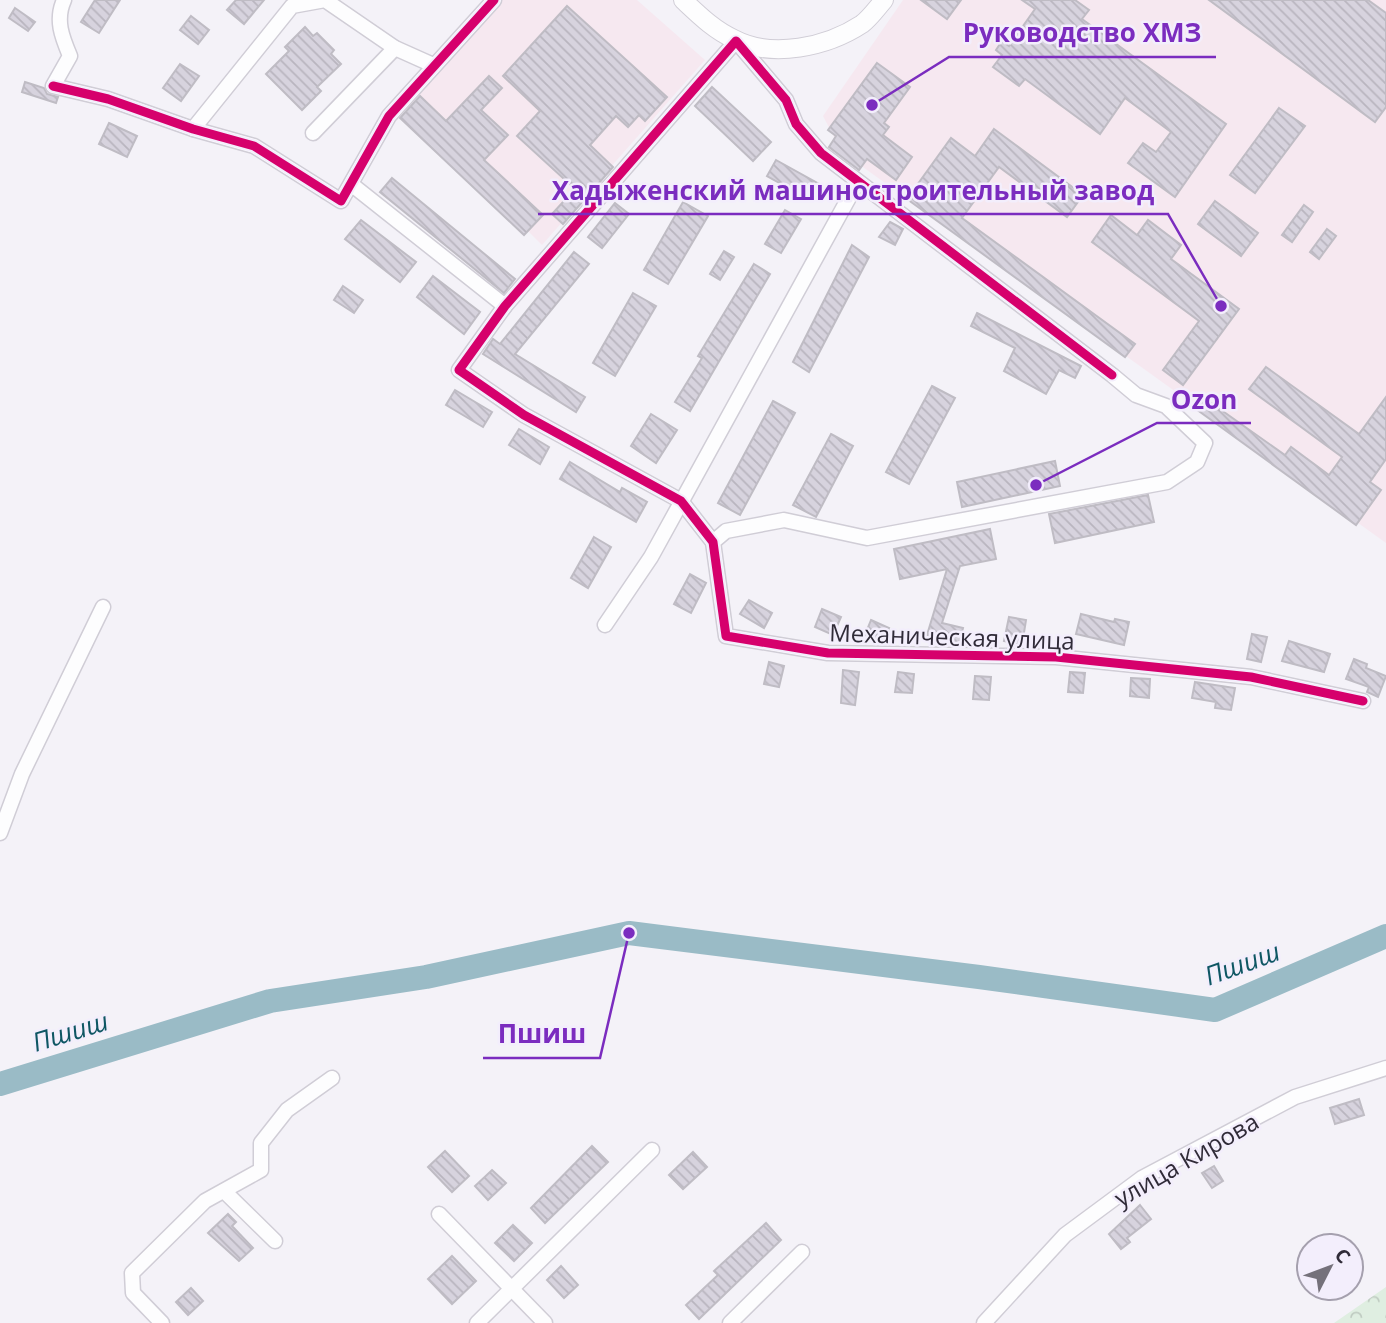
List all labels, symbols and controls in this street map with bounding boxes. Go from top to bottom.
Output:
callout: Руководство ХМЗ [949,10,1216,57]
text: Руководство ХМЗ [963,14,1201,50]
callout: Хадыженский машиностроительный завод [538,167,1168,214]
text: Хадыженский машиностроительный завод [552,172,1154,208]
callout: Ozon [1157,376,1251,423]
text: Ozon [1171,381,1237,417]
street label: Механическая улица [829,615,1075,657]
water label: Пшиш [1199,933,1285,993]
water label: Пшиш [27,1002,113,1060]
callout: Пшиш [483,1011,600,1058]
text: Пшиш [498,1015,586,1051]
street label: улица Кирова [1108,1104,1264,1214]
north arrow [1295,1232,1365,1302]
text: С [1329,1242,1356,1269]

